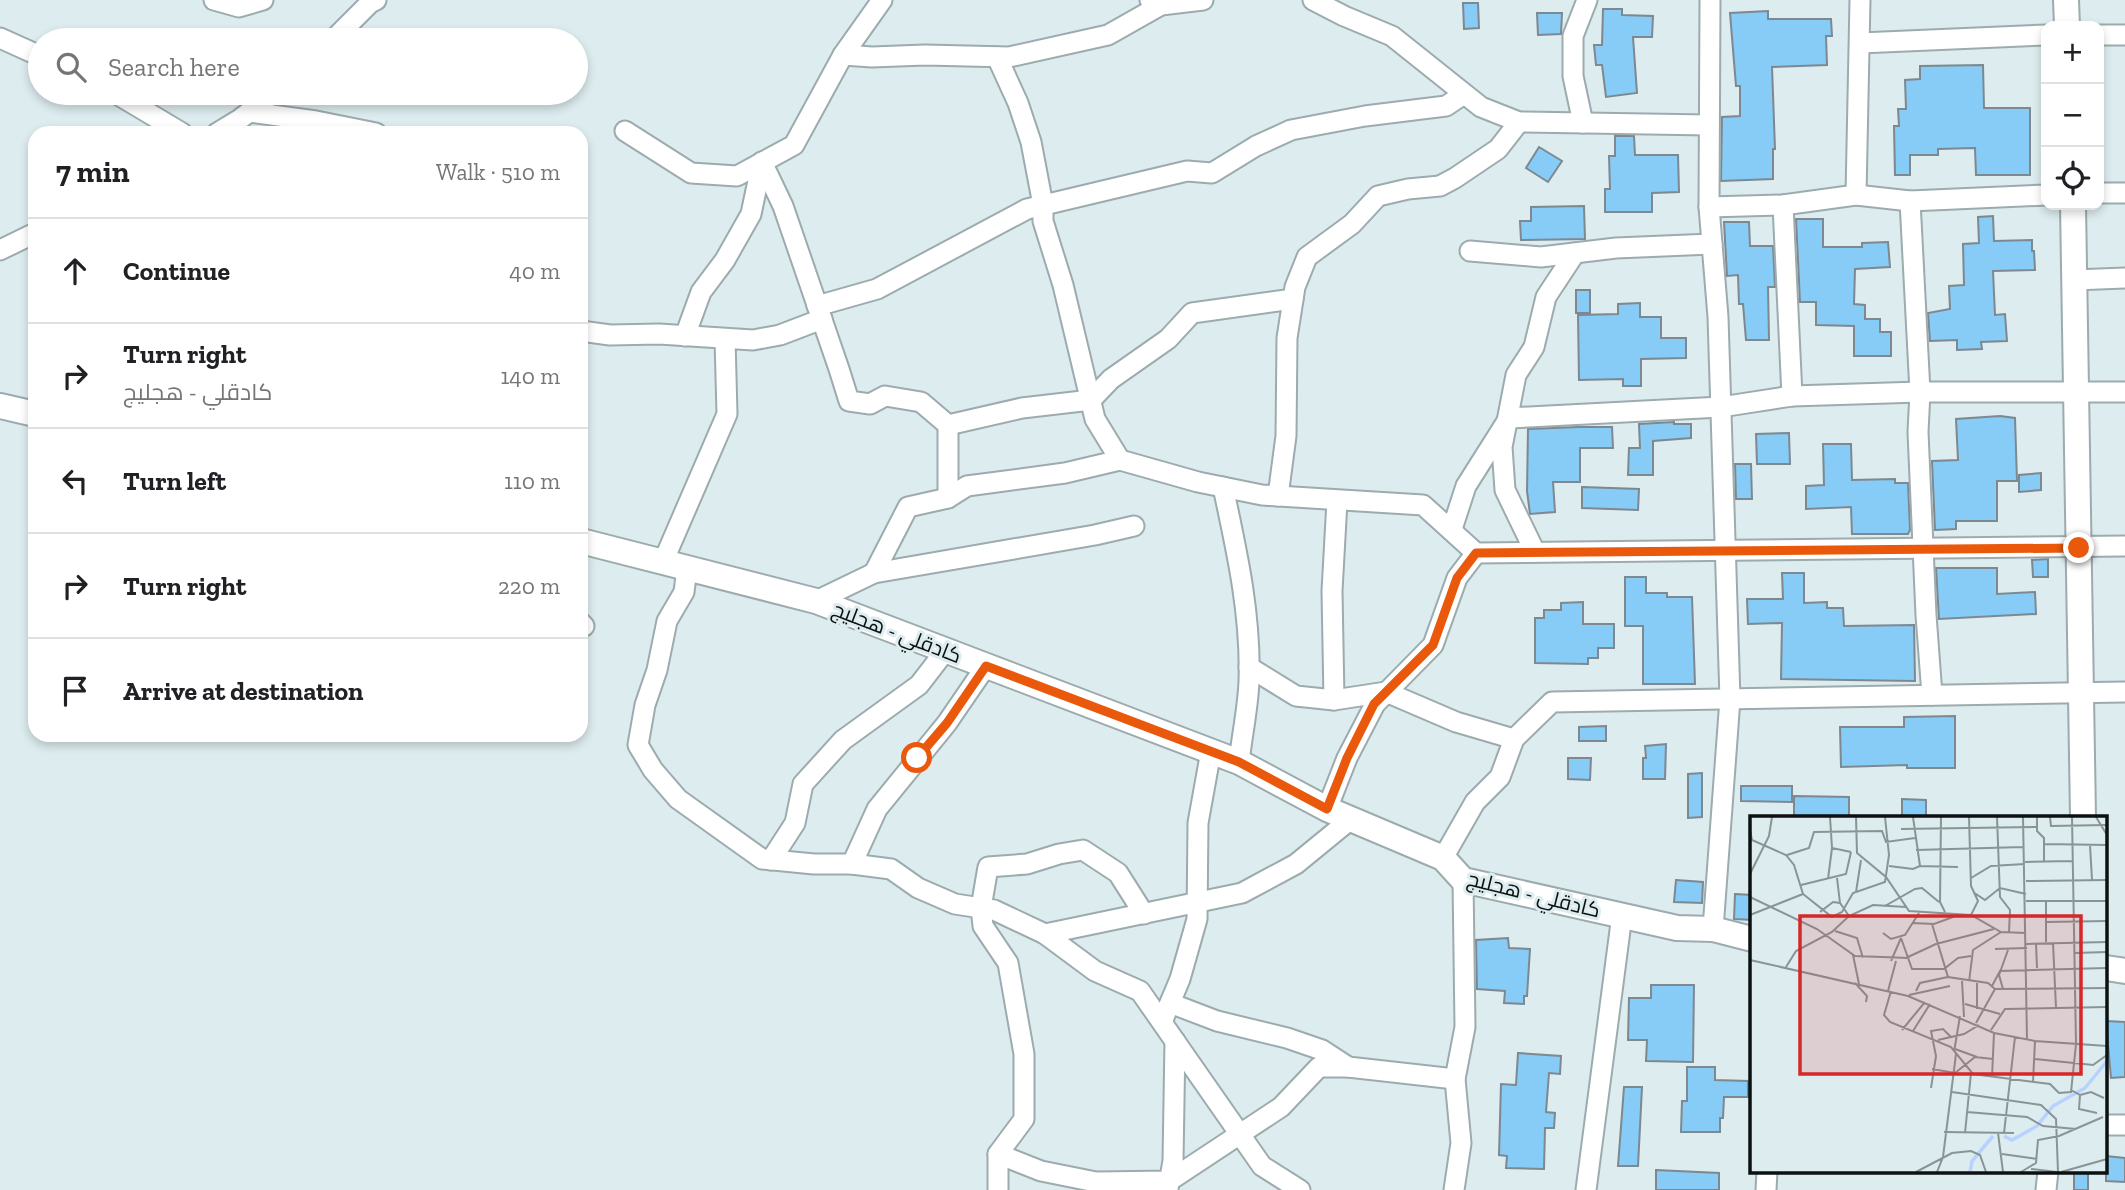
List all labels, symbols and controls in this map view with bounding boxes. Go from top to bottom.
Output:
map controls [2041,21,2104,210]
button: + [2041,21,2104,84]
search box [28,28,588,105]
icon: search [52,48,90,86]
text: Search here [108,51,240,83]
button: − [2041,84,2104,147]
button: locate [2041,147,2104,210]
text: 7 min [56,154,130,190]
text: Walk · 510 m [436,158,560,186]
icon: ahead [56,252,94,290]
text: Continue [123,255,230,287]
text: 40 m [509,257,560,285]
text: Turn right [123,338,246,370]
icon: right [56,357,94,395]
text: 140 m [500,362,560,390]
text: كادقلي - هجليج [123,378,272,406]
icon: left [56,462,94,500]
text: Turn left [123,465,226,497]
text: 110 m [504,467,560,495]
route end [2063,532,2094,563]
icon: right [56,567,94,605]
text: Turn right [123,570,246,602]
text: 220 m [498,572,560,600]
street label: كادقلي - هجليج [827,596,965,672]
icon: arrive [56,672,94,710]
text: Arrive at destination [123,675,363,707]
route start [901,742,932,773]
inset map [1750,816,2108,1172]
street label: كادقلي - هجليج [1464,865,1603,927]

